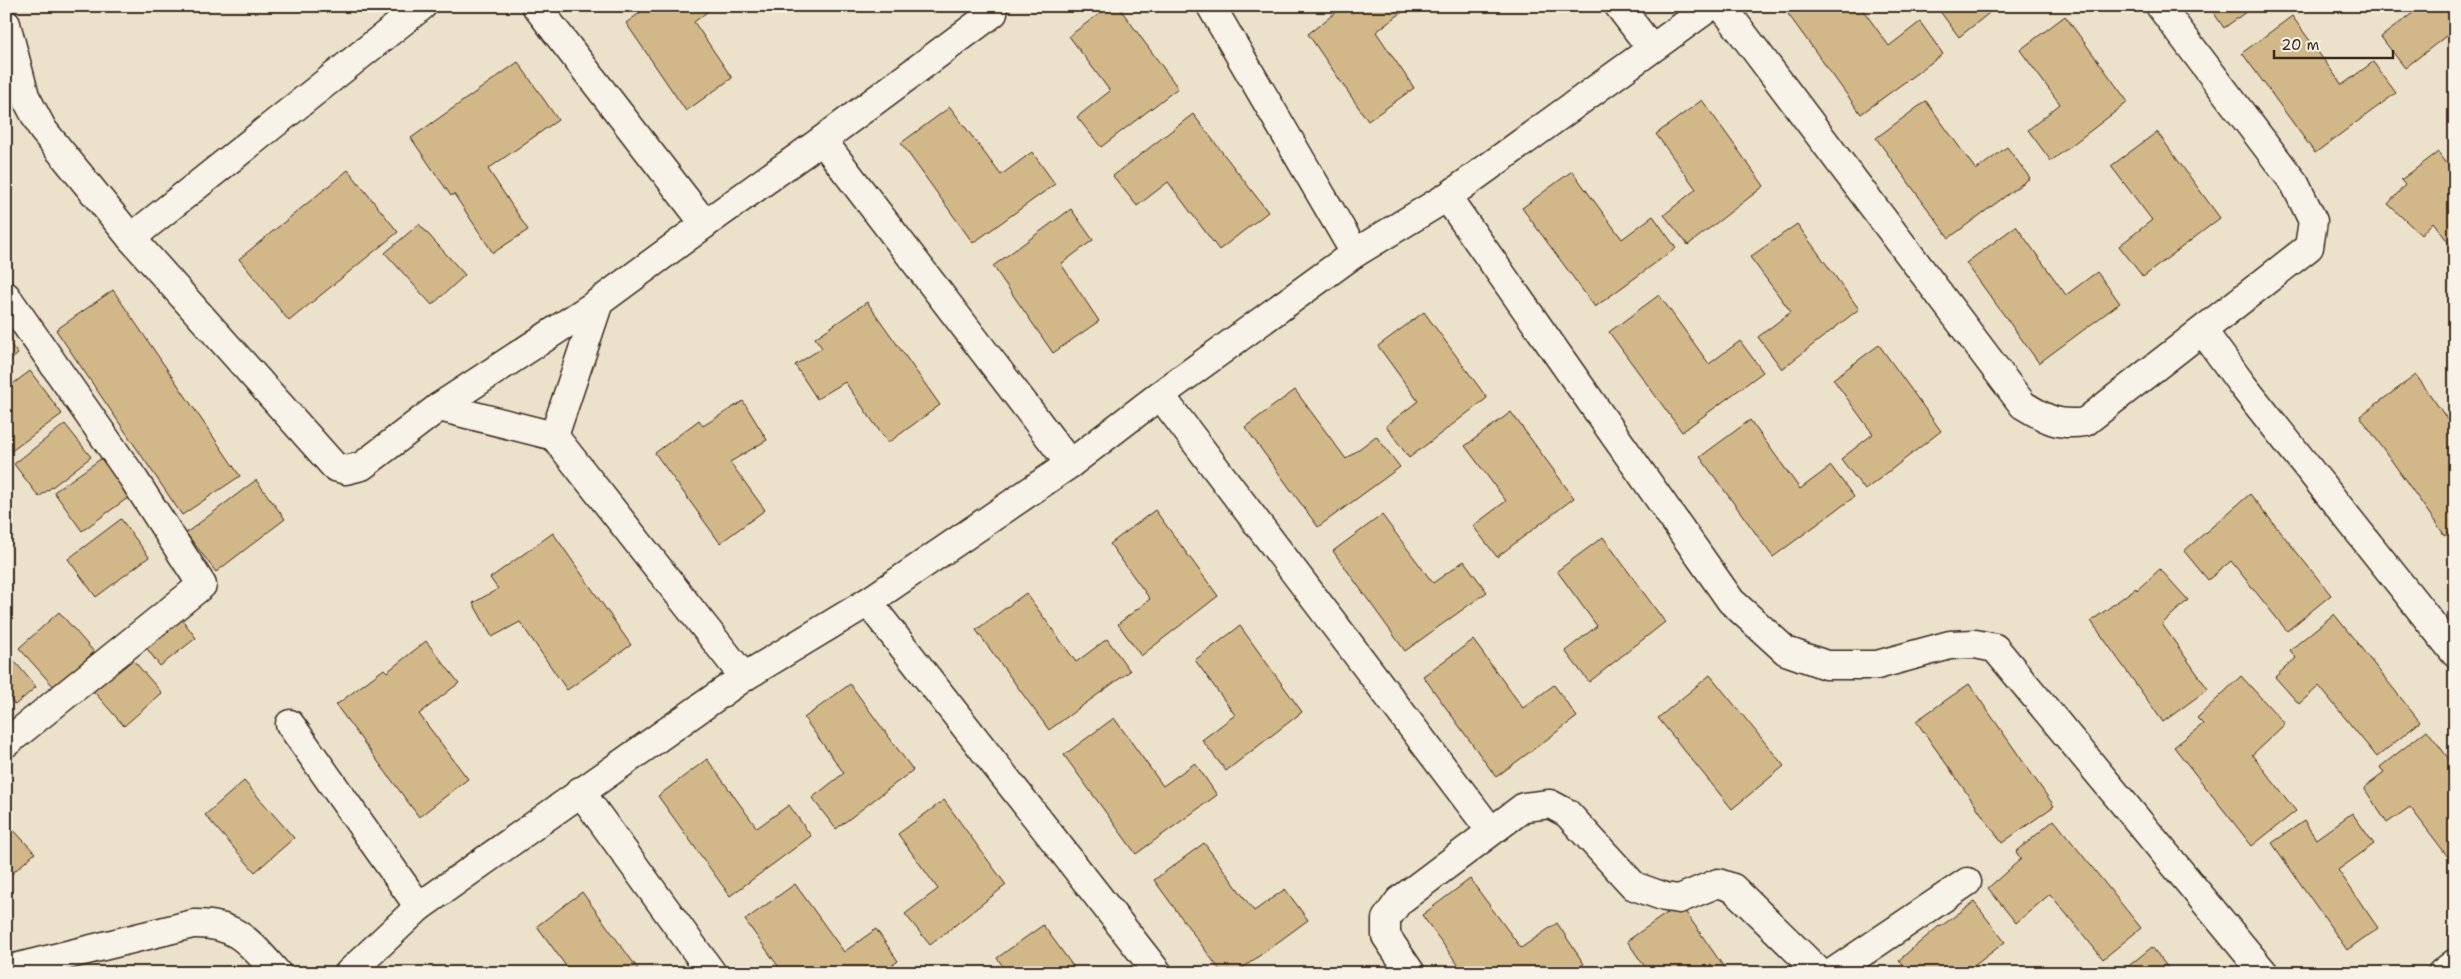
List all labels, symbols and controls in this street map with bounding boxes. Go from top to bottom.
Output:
scale bar [2274,28,2392,60]
text: 20 m [2281,35,2320,55]

